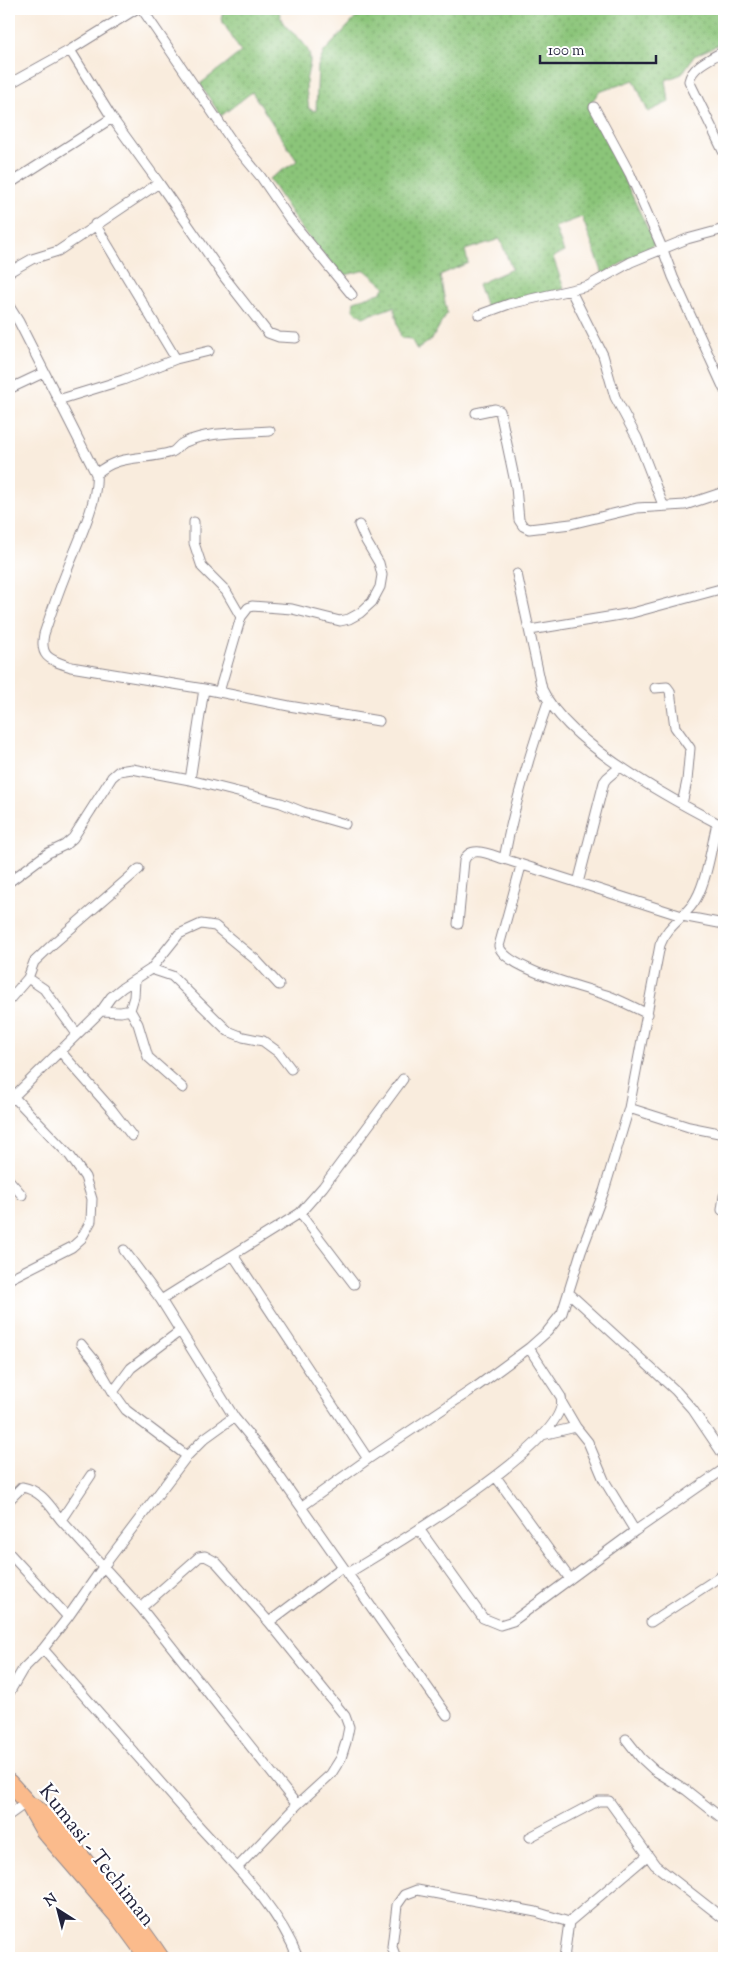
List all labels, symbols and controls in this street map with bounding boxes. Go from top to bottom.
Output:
scale bar [540,32,657,64]
text: 100 m [548,41,585,62]
street label: Kumasi - Techiman [31,1778,161,1934]
north arrow [32,1884,82,1934]
text: N [41,1890,62,1912]

